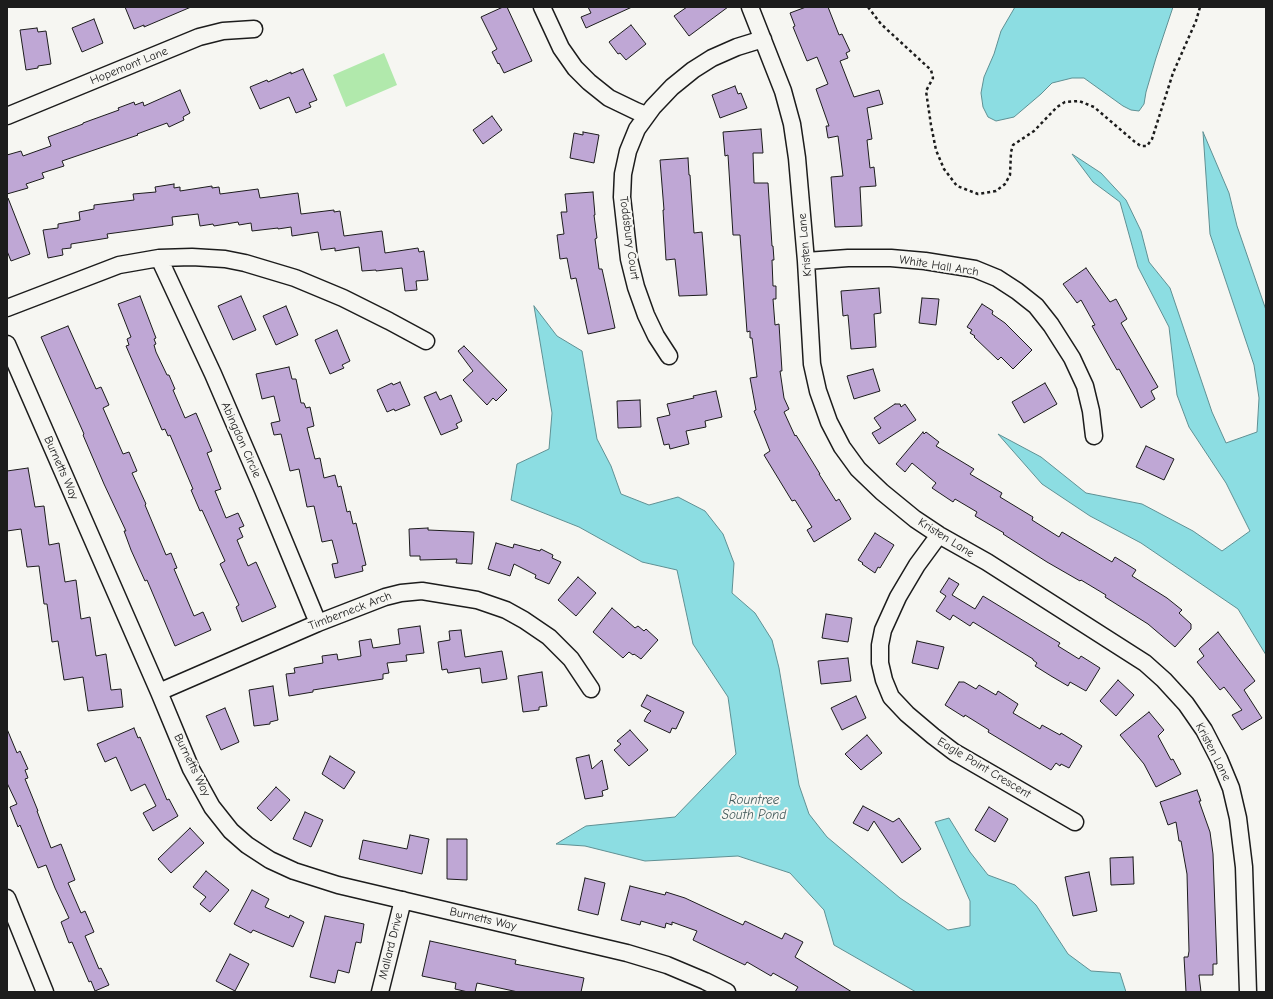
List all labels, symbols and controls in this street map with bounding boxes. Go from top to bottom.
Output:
street label: Hopemont Lane [88,44,170,88]
street label: Toddsbury Court [616,195,642,281]
street label: Kristen Lane [795,213,815,277]
street label: White Hall Arch [898,253,980,279]
street label: Abingdon Circle [218,400,264,480]
street label: Burnetts Way [41,434,81,502]
street label: Kristen Lane [915,515,977,561]
street label: Timberneck Arch [306,589,394,633]
street label: Kristen Lane [1192,720,1234,784]
street label: Burnetts Way [171,731,213,799]
street label: Eagle Point Crescent [935,734,1033,802]
water label: Rountree South Pond [722,792,786,823]
street label: Burnetts Way [448,904,518,934]
street label: Mallard Drive [376,911,406,981]

